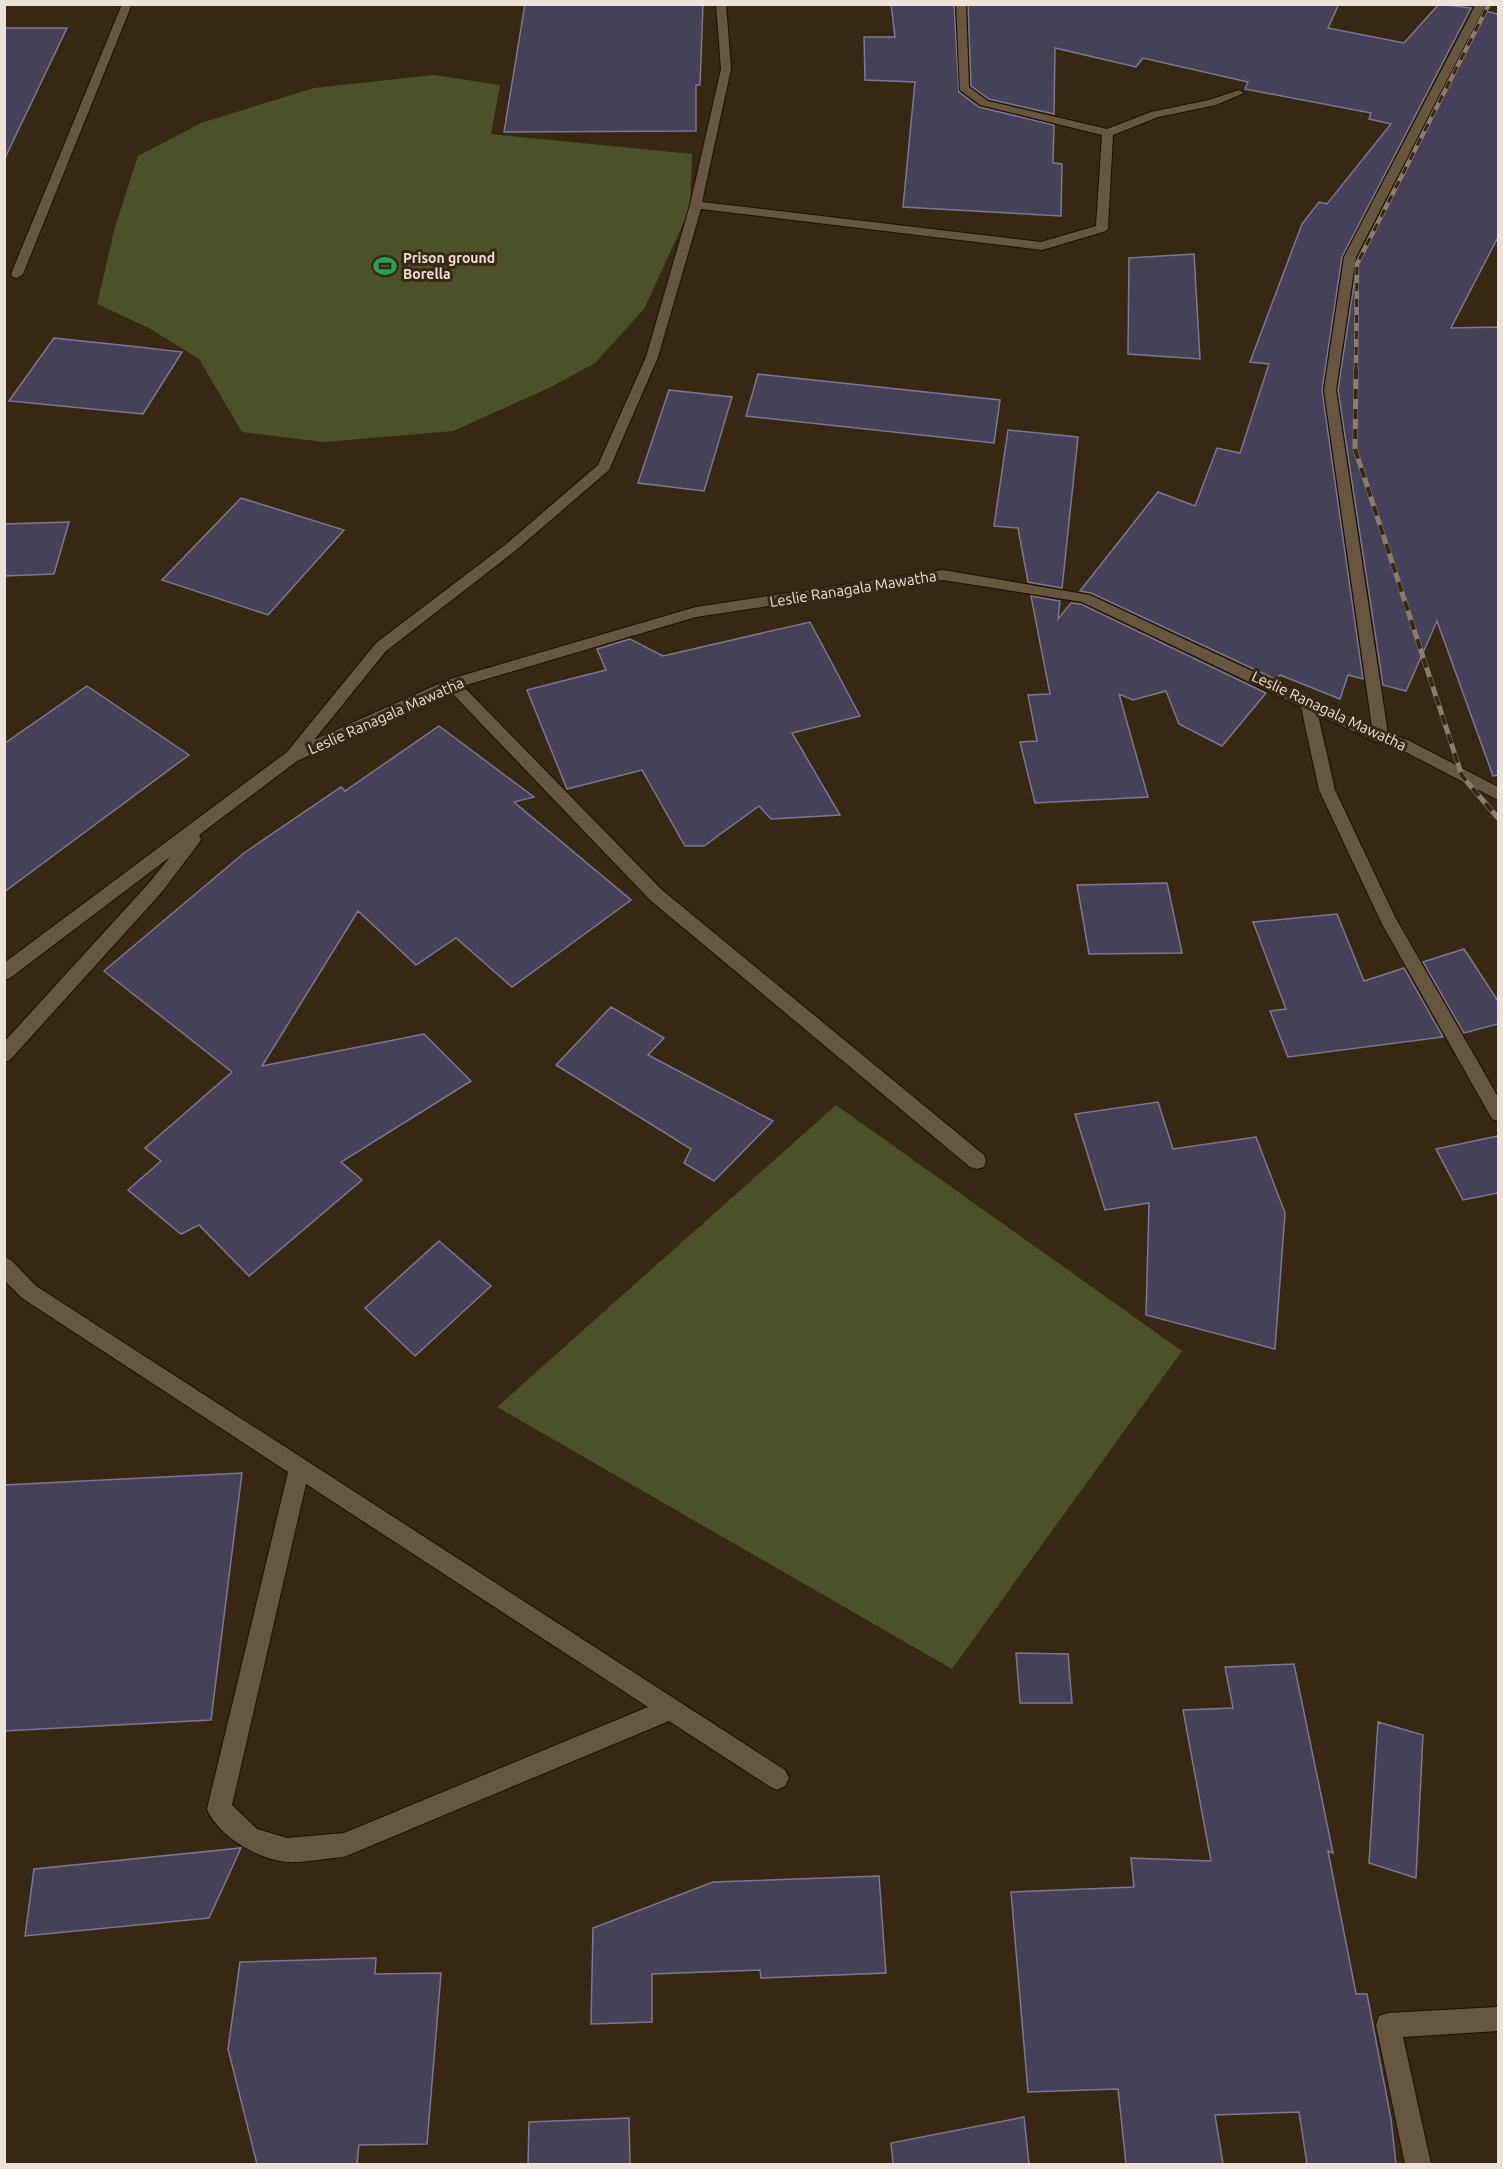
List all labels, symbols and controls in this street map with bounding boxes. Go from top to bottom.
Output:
place label: Prison ground Borella [403,250,495,282]
sports icon: Prison ground Borella [372,253,398,279]
street label: Leslie Ranagala Mawatha [768,567,938,610]
street label: Leslie Ranagala Mawatha [1249,667,1409,754]
street label: Leslie Ranagala Mawatha [305,673,466,758]

